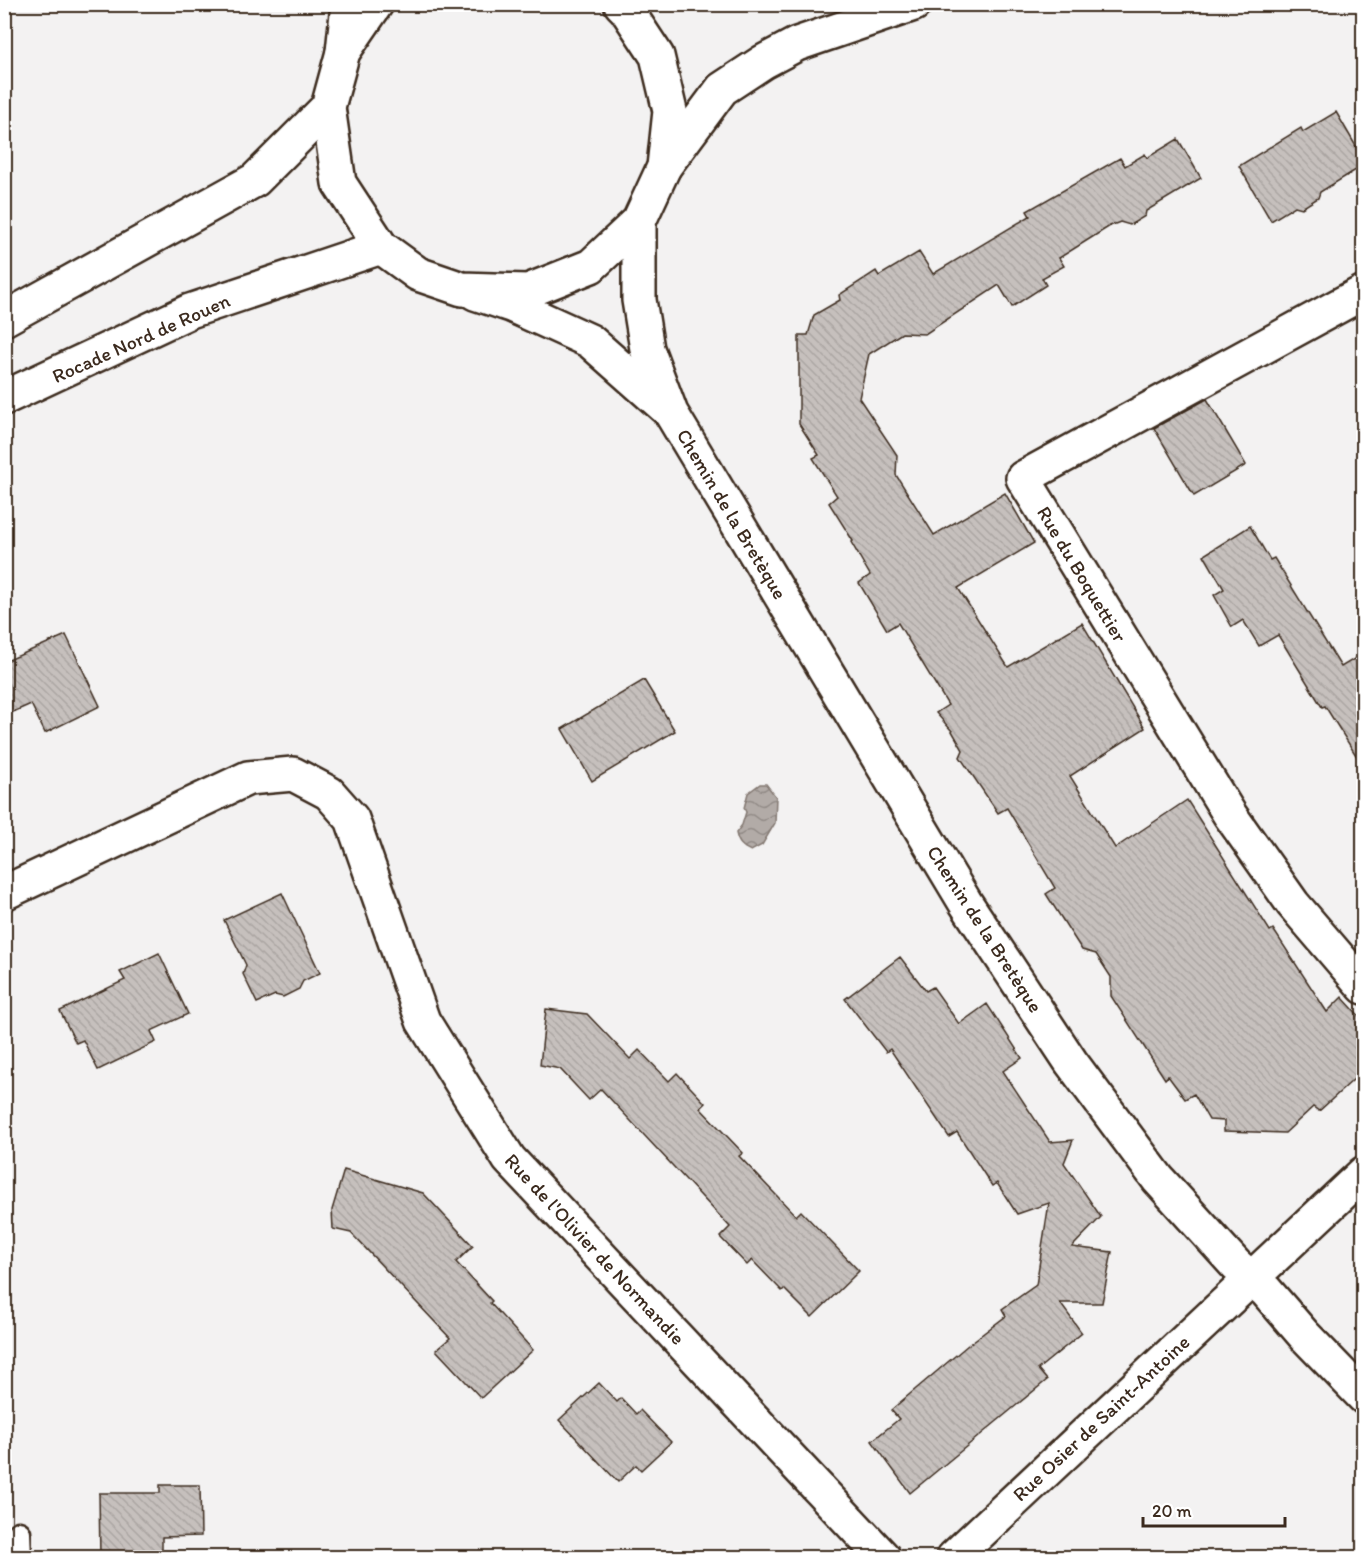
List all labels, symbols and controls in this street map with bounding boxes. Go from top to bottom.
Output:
street label: Rocade Nord de Rouen [48,288,234,388]
street label: Chemin de la Bretèque [672,425,792,603]
street label: Rue du Boquettier [1032,502,1132,646]
street label: Chemin de la Bretèque [922,841,1048,1017]
street label: Rue de l'Olivier de Normandie [500,1148,690,1350]
street label: Rue Osier de Saint-Antoine [1008,1330,1194,1506]
scale bar [1143,1490,1286,1528]
text: 20 m [1152,1500,1192,1522]

